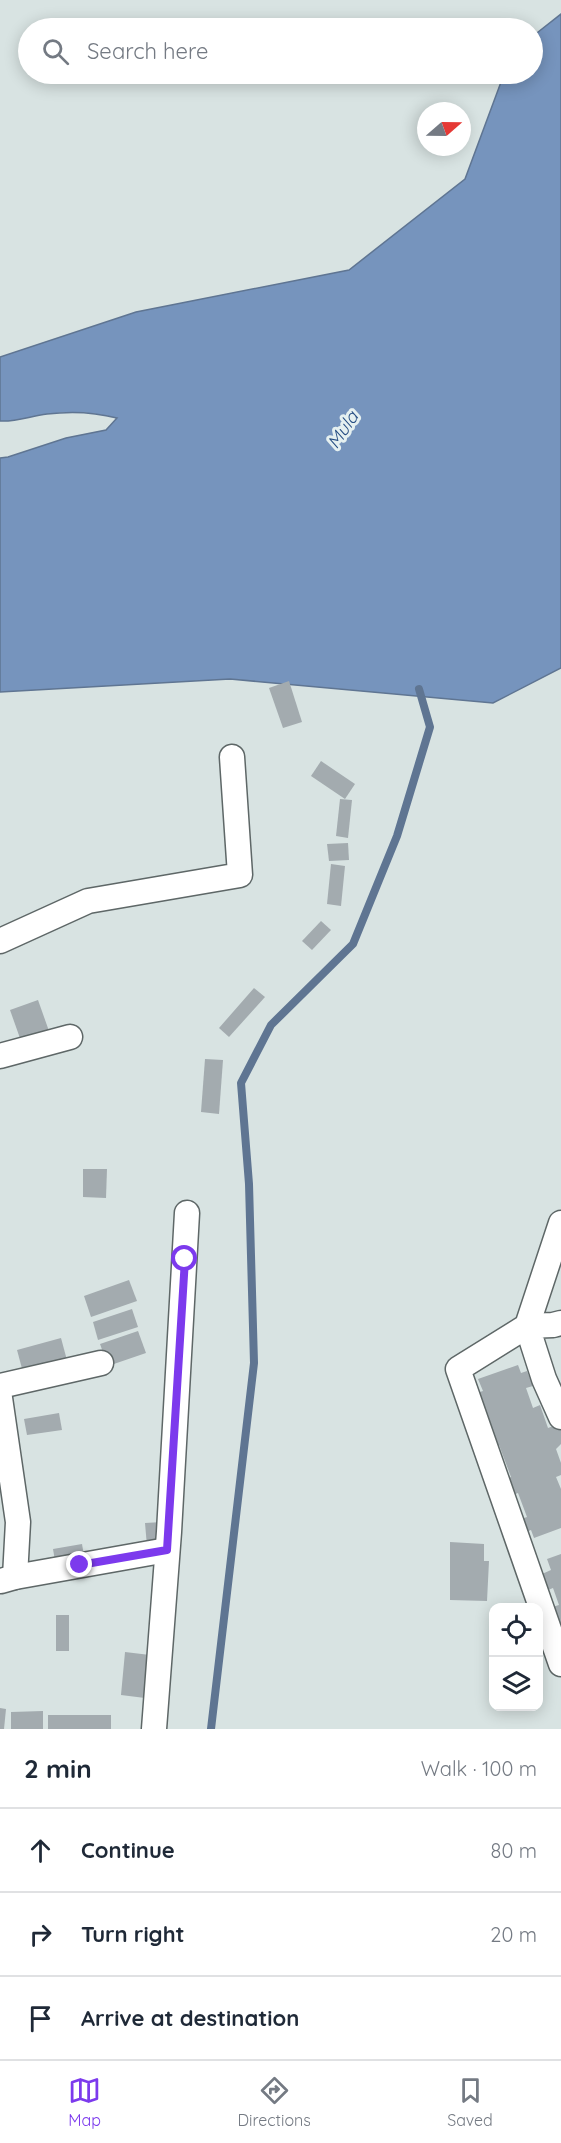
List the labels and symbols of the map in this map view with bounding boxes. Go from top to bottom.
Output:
north arrow [417,102,471,156]
water label: Mula [322,406,364,453]
route start [171,1245,197,1271]
route end [66,1551,92,1577]

